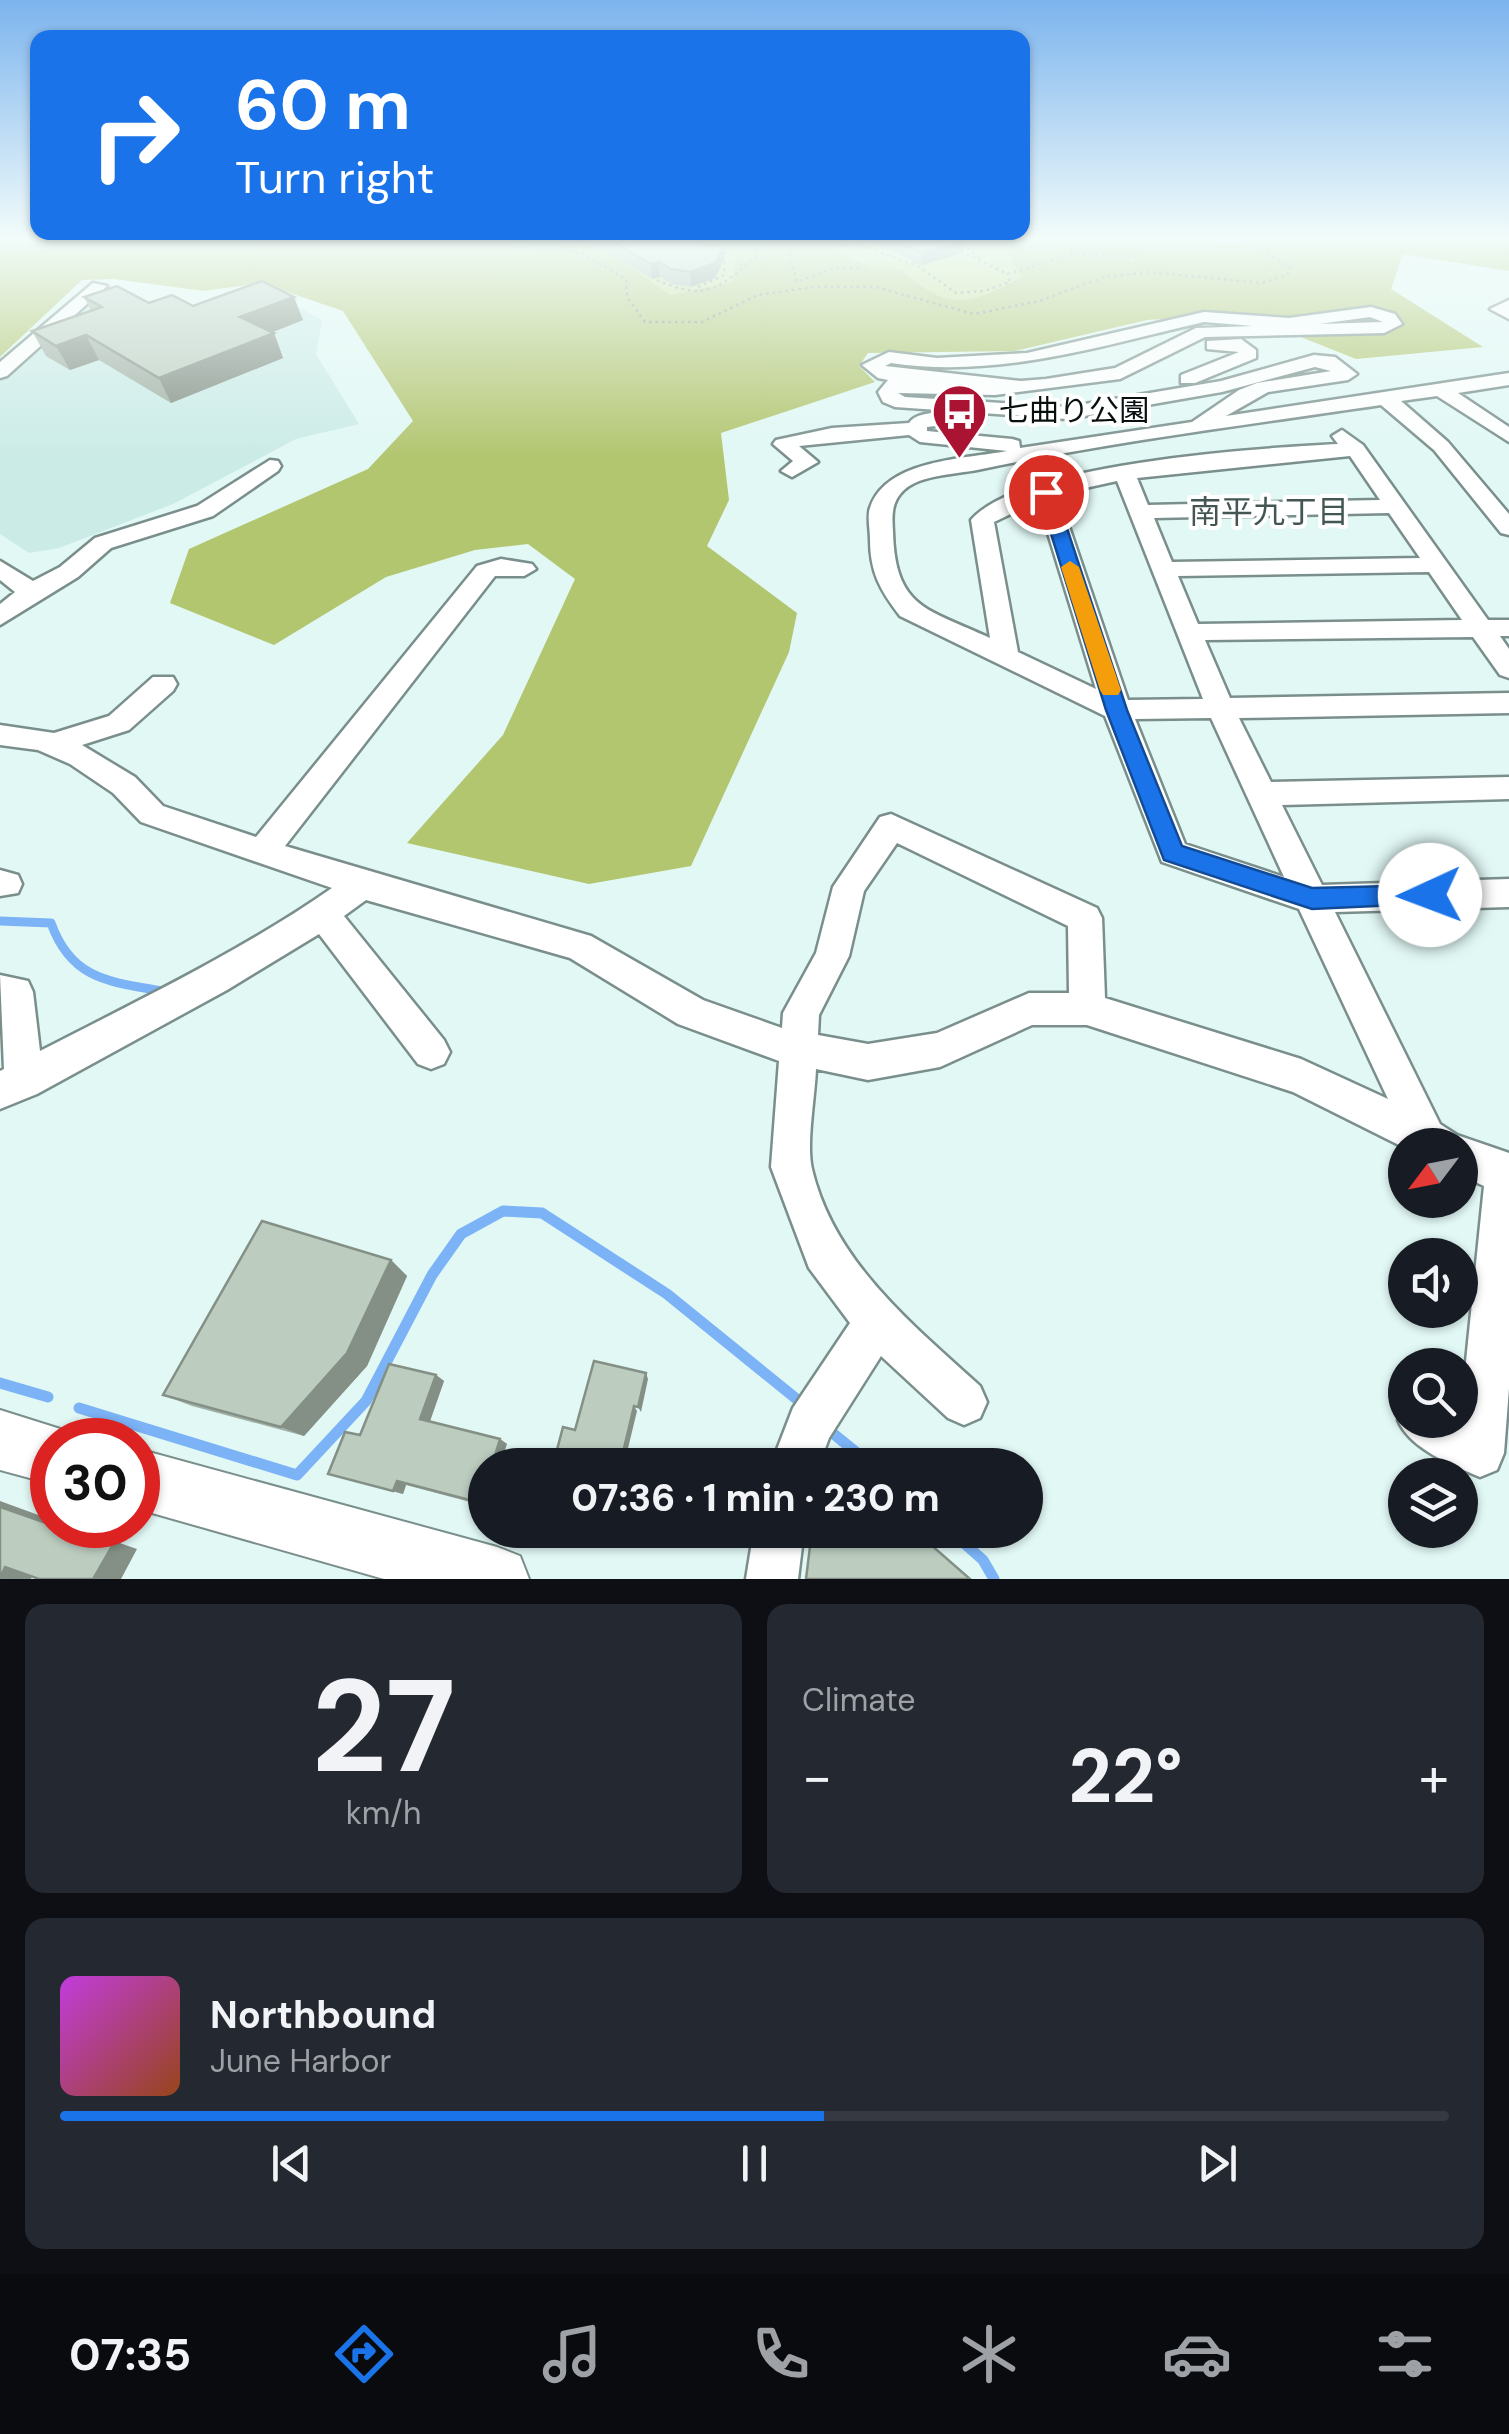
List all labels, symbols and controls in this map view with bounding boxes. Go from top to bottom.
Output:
text: 60 m [235,60,411,151]
icon: right [70,70,200,200]
text: Turn right [235,148,434,207]
bus stop icon: 七曲り公園 [930,381,990,460]
place label: 七曲り公園 [999,391,1149,430]
pin [1004,450,1089,535]
icon: arrive [1019,465,1074,520]
district label: 南平九丁目 [1189,491,1349,533]
position arrow [1378,843,1482,947]
north arrow [1388,1128,1478,1218]
map controls [1388,1128,1478,1548]
button: sound [1388,1238,1478,1328]
button: search [1388,1348,1478,1438]
speed limit sign: 30 [30,1418,160,1548]
button: layers [1388,1458,1478,1548]
text: 07:36 · 1 min · 230 m [571,1473,940,1523]
text: 27 [312,1642,455,1811]
text: Climate [802,1679,916,1721]
text: 22° [1068,1728,1183,1825]
text: − [802,1741,832,1813]
text: + [1419,1741,1449,1813]
text: km/h [346,1792,421,1834]
text: Northbound [210,1990,436,2040]
text: June Harbor [210,2040,391,2082]
icon: previous [264,2136,319,2191]
icon: pause [727,2136,782,2191]
icon: next [1190,2136,1245,2191]
icon: directions [329,2319,399,2389]
icon: music [537,2319,607,2389]
icon: phone [746,2319,816,2389]
icon: climate [954,2319,1024,2389]
icon: car [1162,2319,1232,2389]
icon: filters [1370,2319,1440,2389]
text: 07:35 [69,2325,191,2384]

